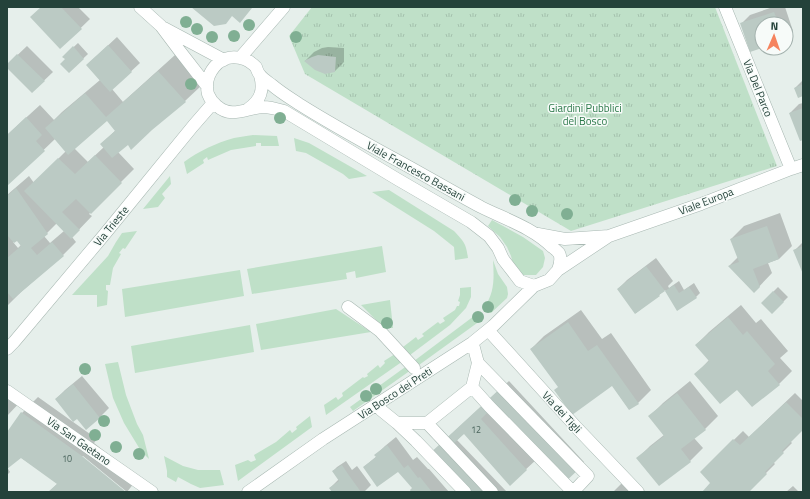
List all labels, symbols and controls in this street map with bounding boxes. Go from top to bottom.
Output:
north arrow [754,16,794,56]
text: N [770,18,778,34]
street label: Via Del Parco [739,57,777,119]
park label: Giardini Pubblici del Bosco [548,100,622,129]
street label: Viale Francesco Bassani [364,137,468,205]
street label: Viale Europa [676,183,736,219]
street label: Via Trieste [90,202,133,250]
street label: Via Bosco dei Preti [355,363,435,423]
street label: Via dei Tigli [539,388,585,436]
street label: Via San Gaetano [44,413,115,469]
house number: 12 [471,423,481,436]
house number: 10 [62,452,72,465]

